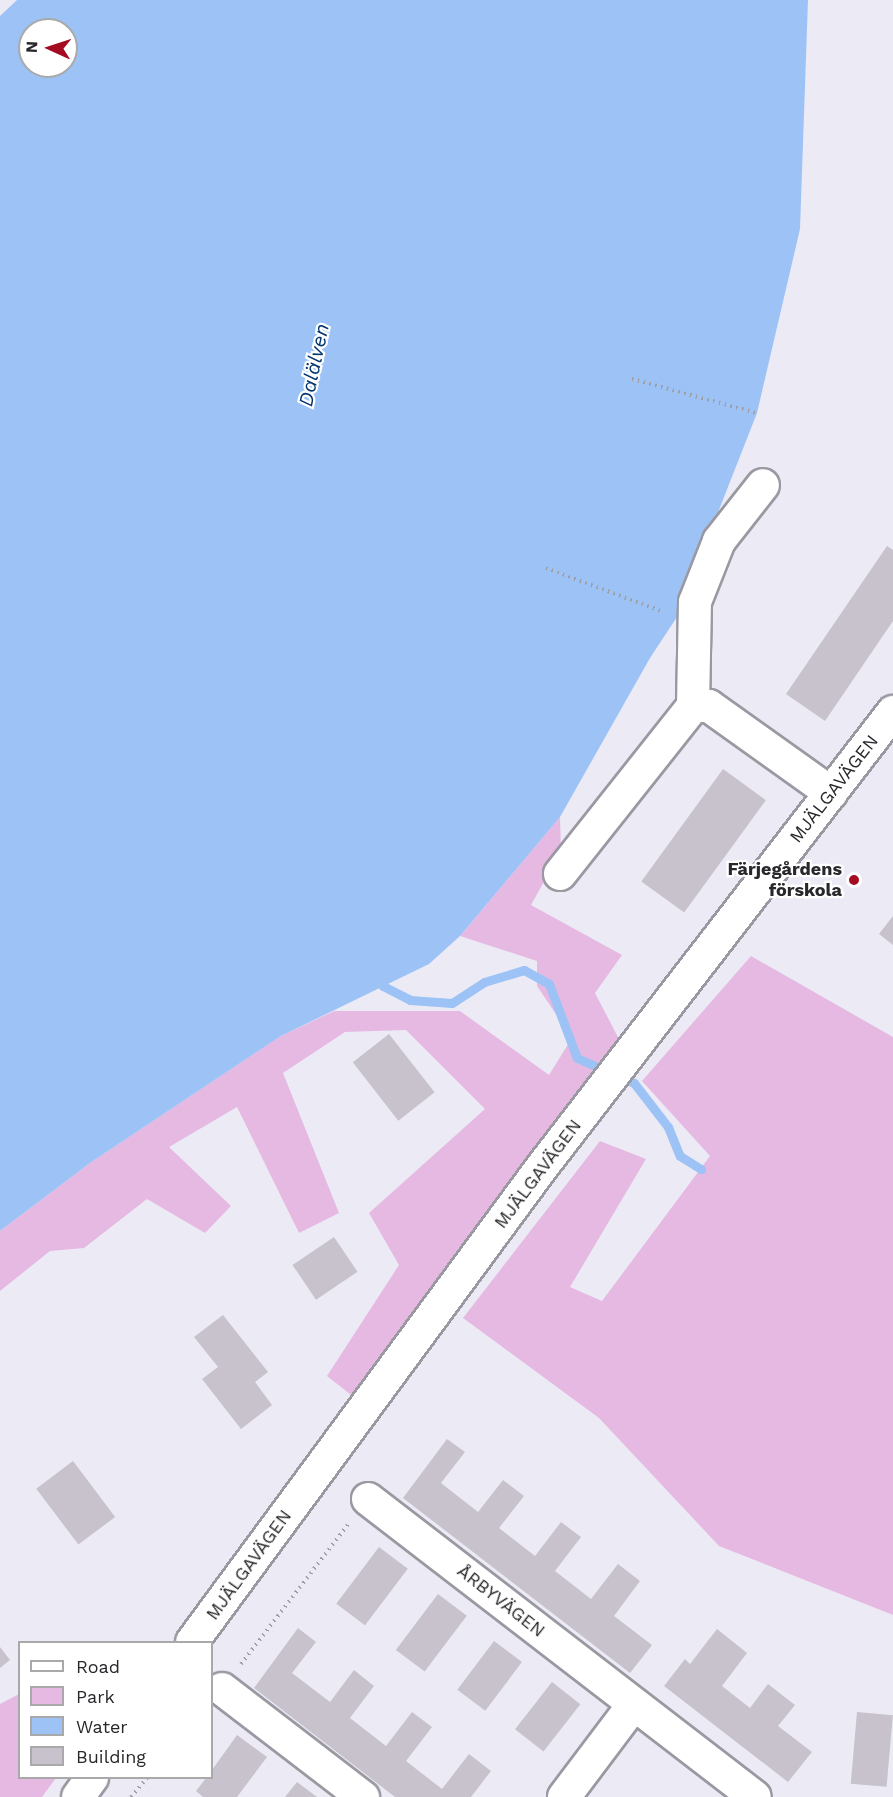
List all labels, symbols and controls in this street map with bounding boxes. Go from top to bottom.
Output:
north arrow [18,18,78,78]
text: N [22,41,41,54]
water label: Dalälven [294,321,334,409]
street label: MJÄLGAVÄGEN [785,731,883,847]
place label: Färjegårdens förskola [727,859,842,902]
marker: Färjegårdens förskola [847,873,861,887]
street label: MJÄLGAVÄGEN [490,1115,586,1233]
street label: MJÄLGAVÄGEN [202,1506,296,1624]
street label: ÅRBYVÄGEN [453,1560,549,1642]
legend [18,1641,213,1779]
text: Road [76,1656,120,1677]
text: Park [76,1686,115,1707]
text: Water [76,1716,128,1737]
text: Building [76,1746,146,1767]

